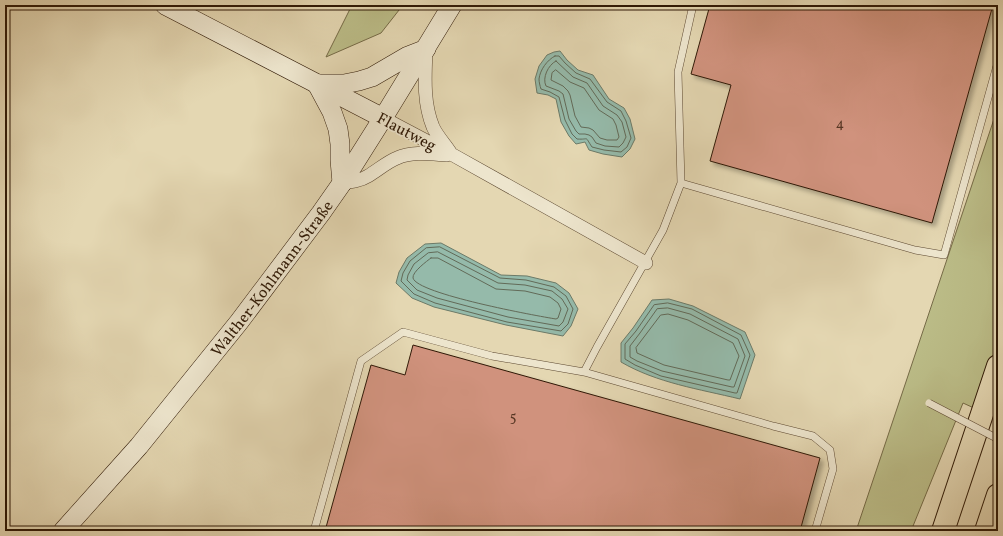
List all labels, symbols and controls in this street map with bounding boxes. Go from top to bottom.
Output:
street label: Flautweg [372,108,440,158]
house number: 4 [836,115,844,134]
street label: Walther-Kohlmann-Straße [206,197,339,362]
house number: 5 [510,408,516,427]

